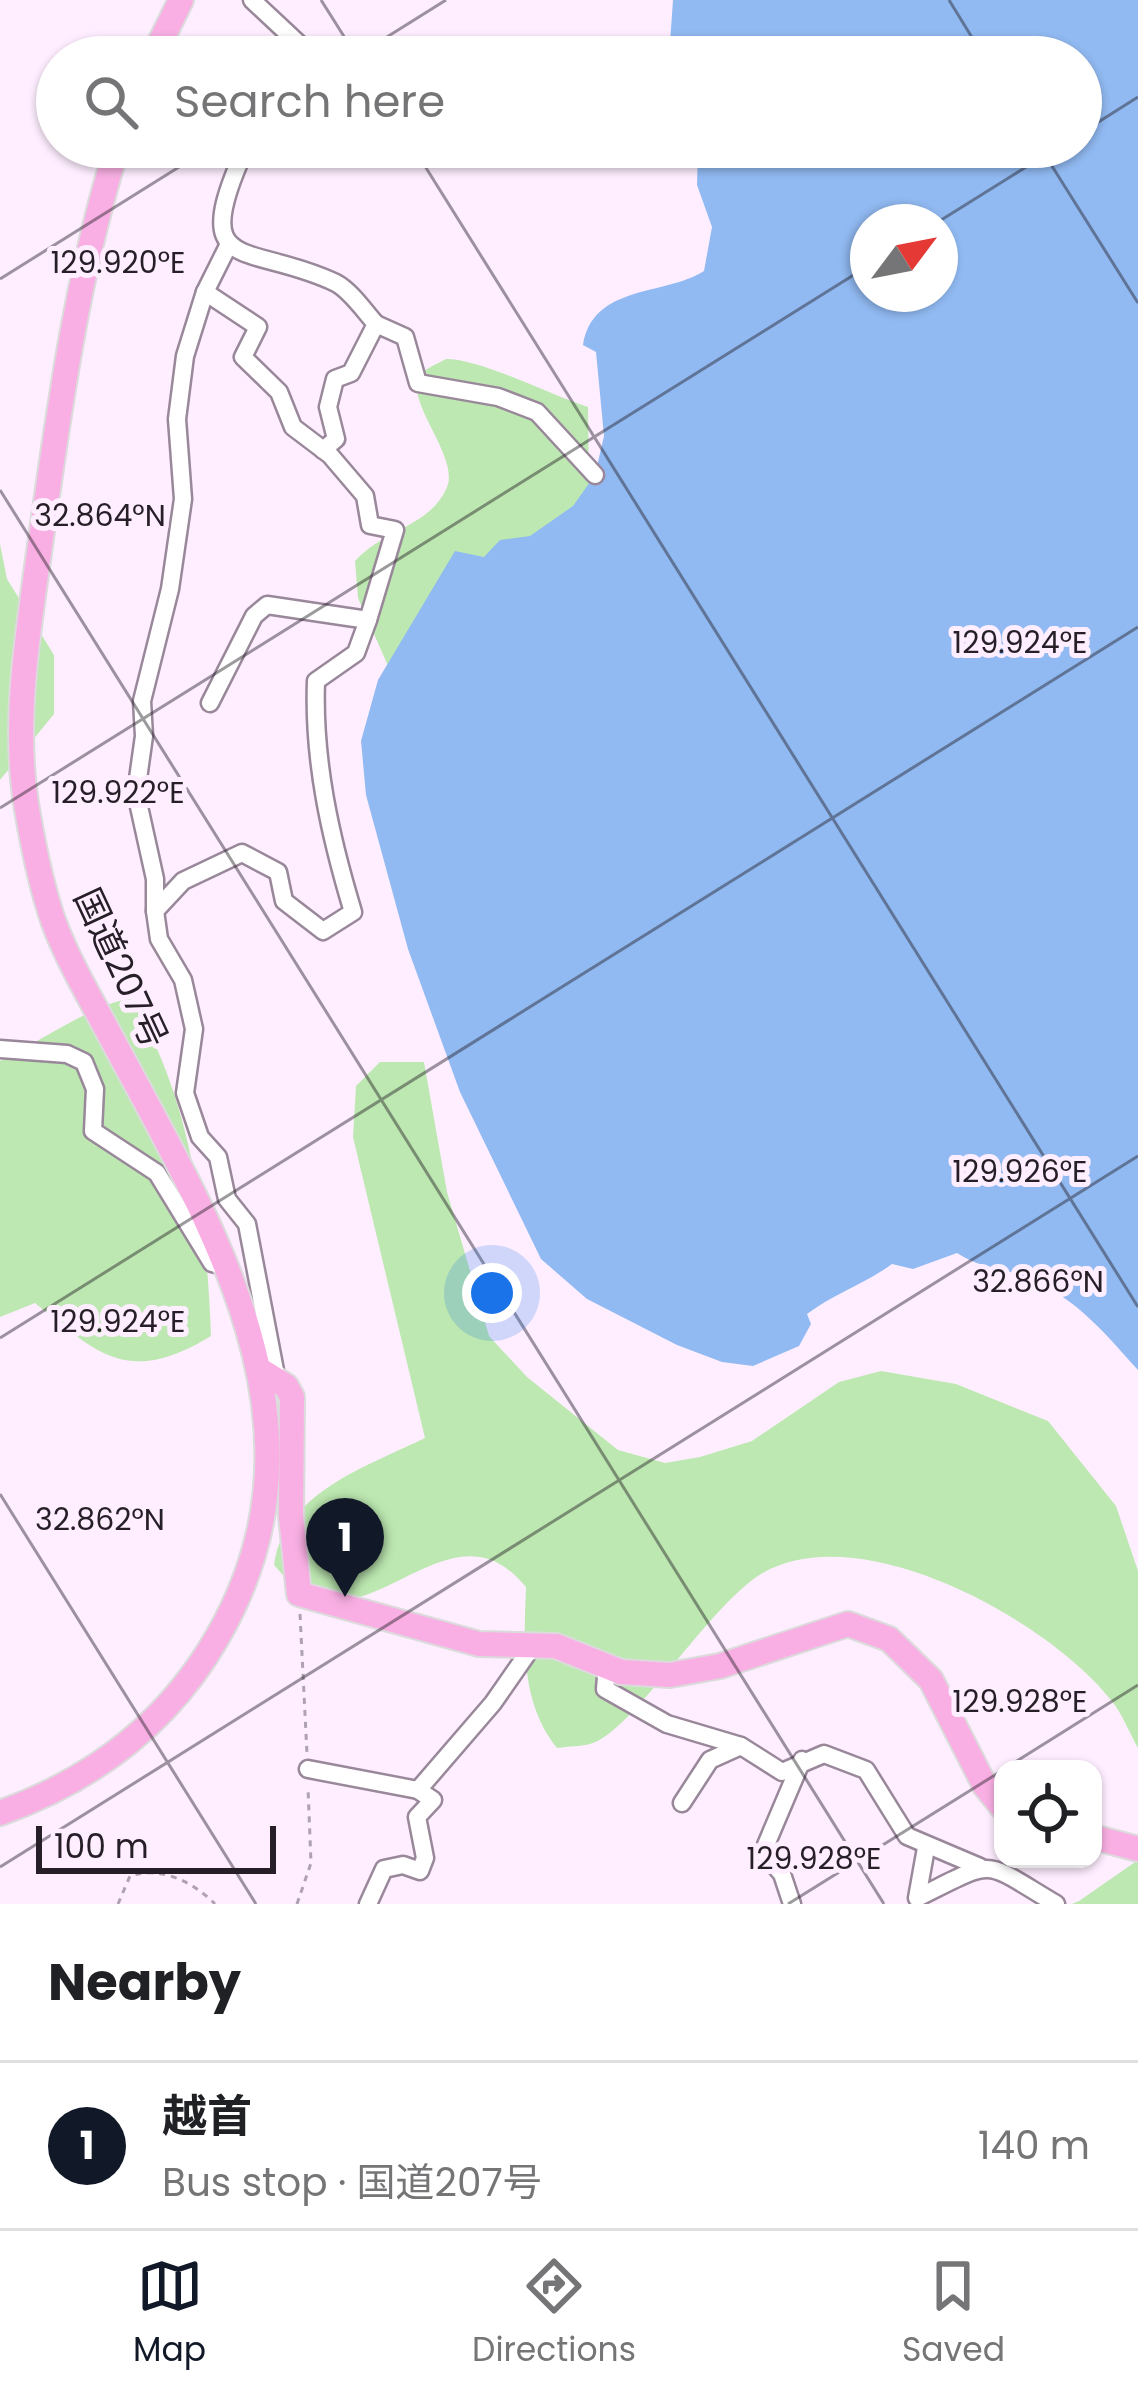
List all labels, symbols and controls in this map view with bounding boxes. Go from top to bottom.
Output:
search box [36,36,1102,168]
icon: search [78,69,144,135]
text: Search here [174,70,445,133]
north arrow [850,204,958,312]
text: 129.920°E [51,241,185,284]
text: 32.864°N [34,494,166,537]
text: 129.924°E [953,621,1087,664]
text: 129.922°E [51,771,185,814]
street label: 国道207号 [62,880,180,1056]
text: 129.926°E [953,1150,1087,1193]
text: 32.866°N [972,1260,1104,1303]
your location [462,1263,522,1323]
text: 129.924°E [51,1300,185,1343]
text: 32.862°N [35,1498,165,1541]
pin: 1 [306,1498,384,1597]
text: 129.928°E [953,1680,1087,1723]
map controls [994,1760,1102,1868]
button: locate [994,1760,1102,1868]
scale bar [36,1820,276,1873]
text: 100 m [54,1823,149,1870]
text: 129.928°E [747,1837,881,1880]
text: Nearby [48,1946,241,2018]
text: 越首 [162,2085,252,2148]
text: 1 [80,2118,94,2173]
text: 140 m [978,2118,1090,2173]
text: Bus stop · 国道207号 [162,2155,542,2210]
tab: Map [133,2253,206,2375]
tab: Directions [472,2253,636,2375]
tab: Saved [902,2253,1005,2375]

